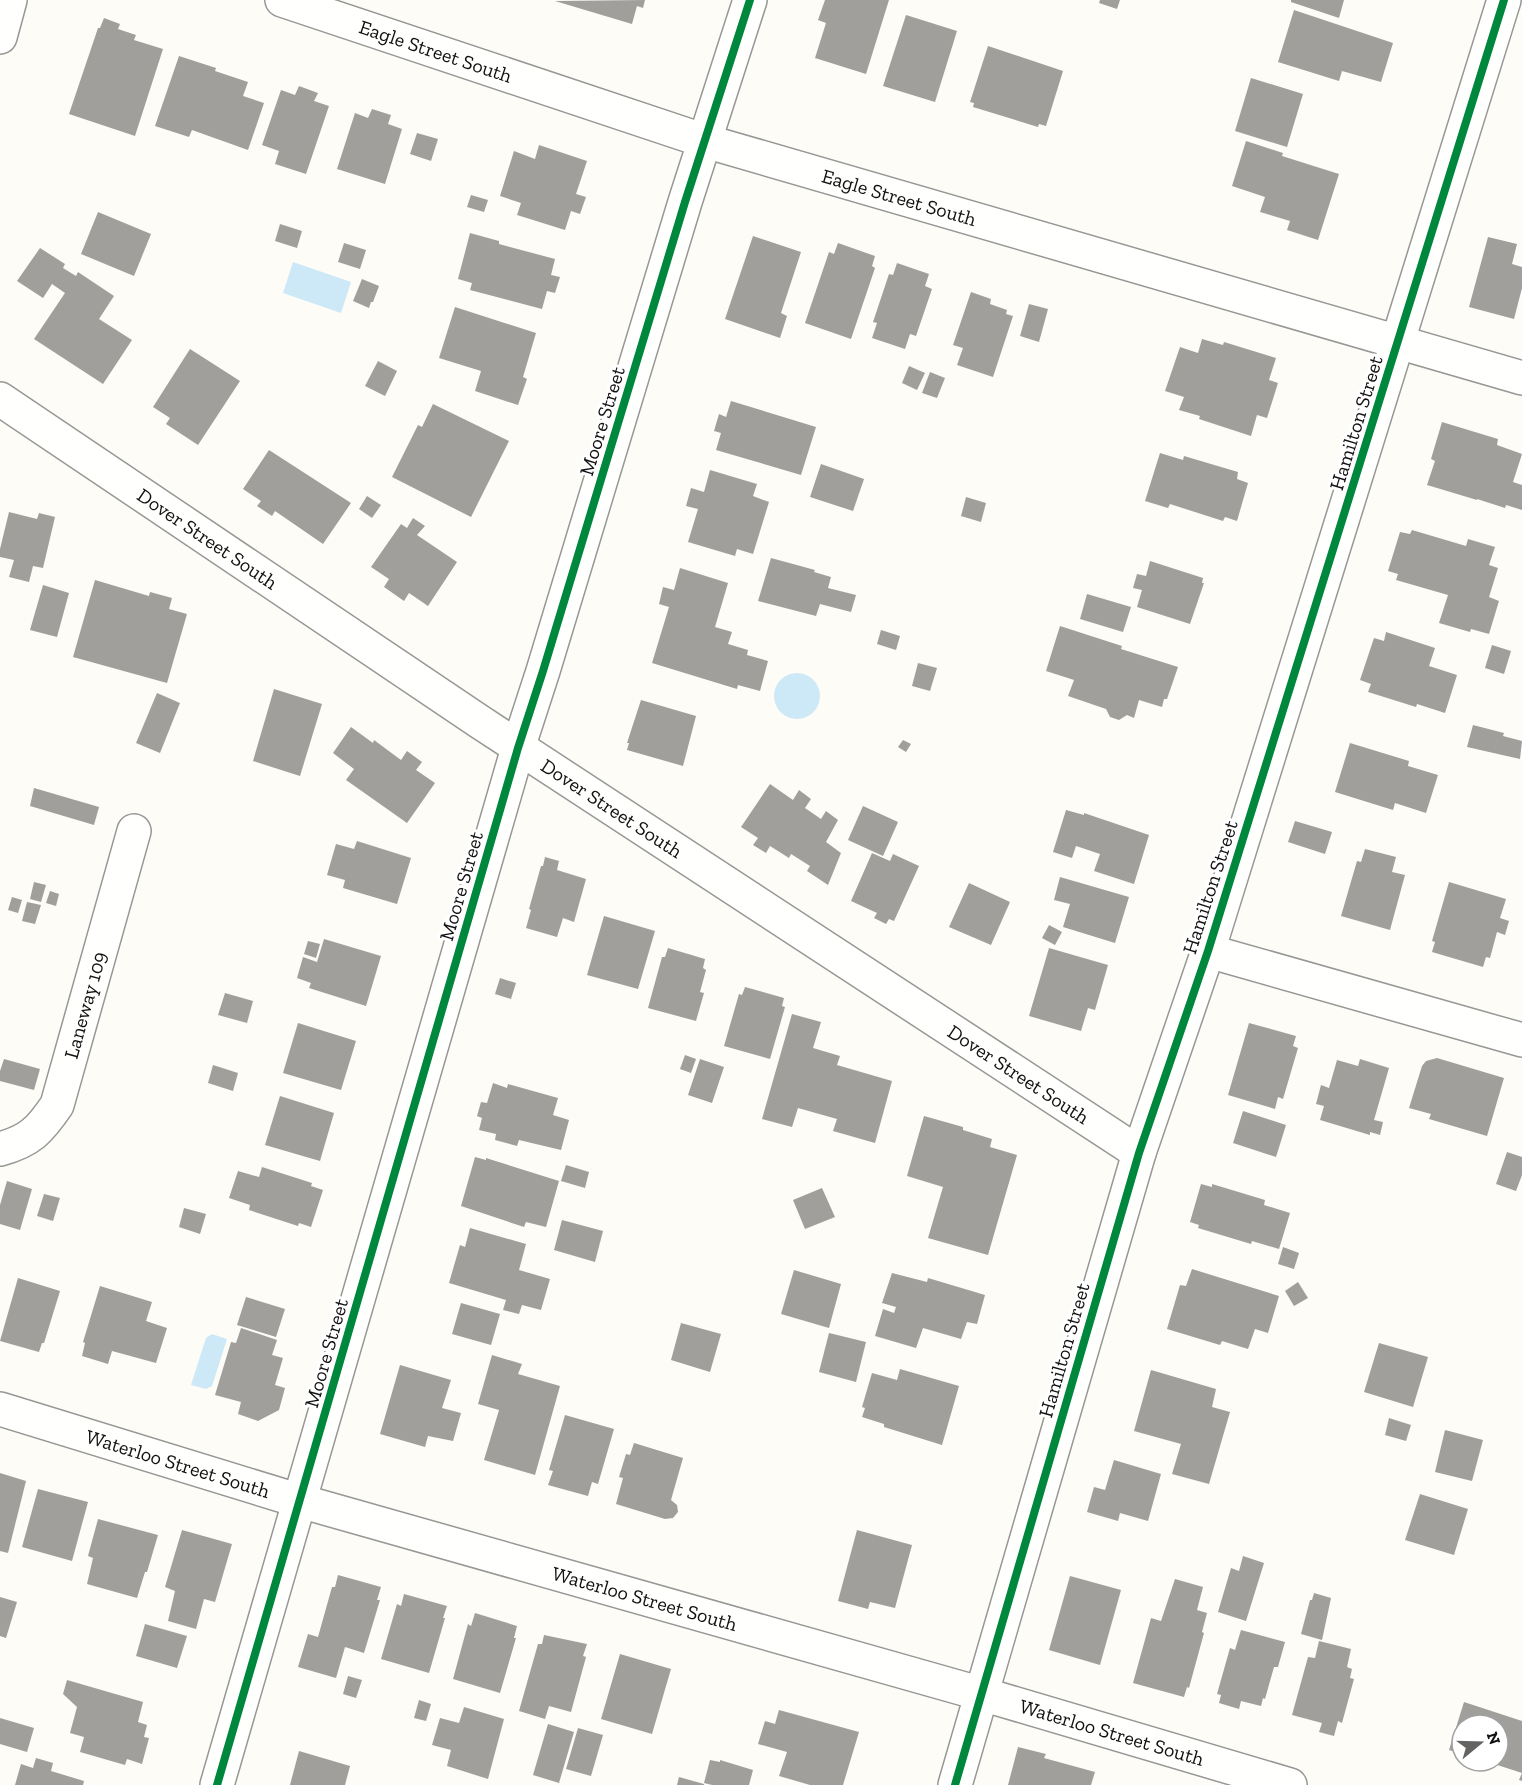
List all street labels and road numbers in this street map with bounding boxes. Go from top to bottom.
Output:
street label: Eagle Street South [356,15,516,88]
street label: Eagle Street South [819,164,980,231]
street label: Hamilton Street [1324,352,1388,493]
street label: Moore Street [574,363,630,478]
street label: Dover Street South [133,483,283,595]
street label: Dover Street South [537,753,688,864]
street label: Hamilton Street [1177,817,1243,957]
street label: Moore Street [434,828,488,943]
street label: Laneway 109 [59,949,112,1061]
street label: Dover Street South [943,1019,1094,1130]
street label: Hamilton Street [1033,1279,1095,1420]
street label: Moore Street [299,1295,353,1410]
street label: Waterloo Street South [83,1424,273,1503]
street label: Waterloo Street South [549,1561,741,1636]
street label: Waterloo Street South [1017,1694,1208,1771]

